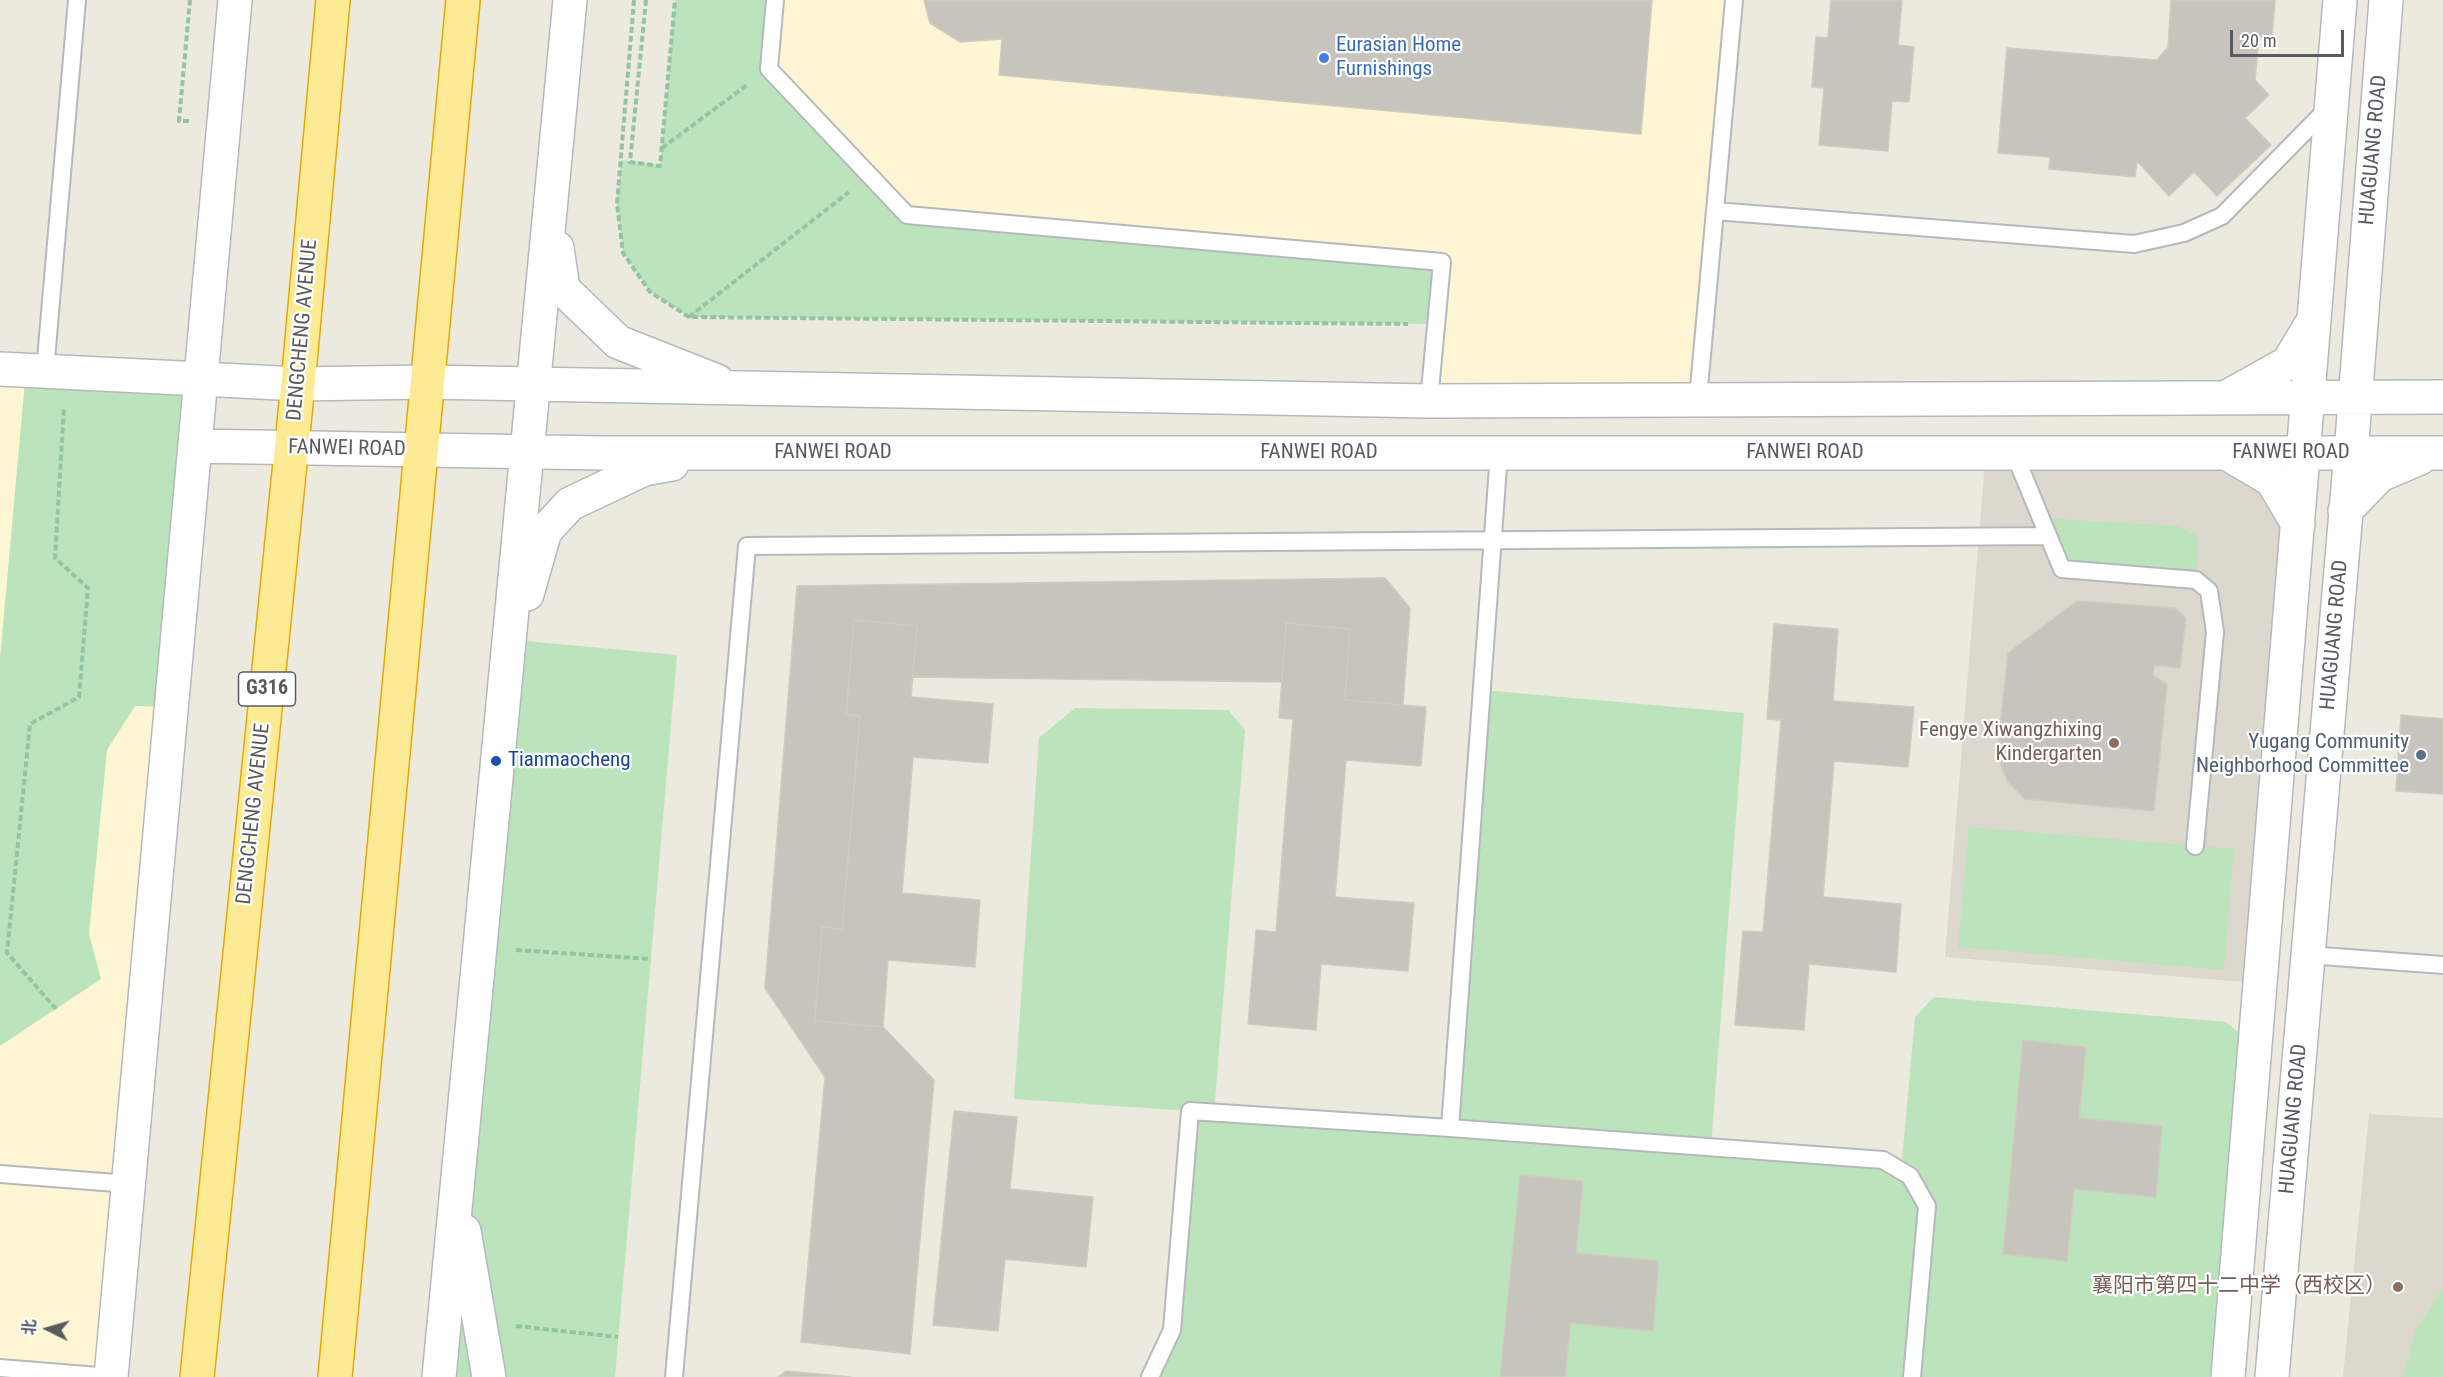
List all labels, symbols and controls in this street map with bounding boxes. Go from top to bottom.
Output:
scale bar [2233,18,2347,56]
text: 20 m [2241,30,2276,51]
place label: Eurasian Home Furnishings [1336,33,1461,83]
marker: Eurasian Home Furnishings [1317,51,1331,65]
street label: HUAGUANG ROAD [2355,74,2393,226]
street label: DENGCHENG AVENUE [283,238,323,422]
street label: FANWEI ROAD [288,435,406,463]
street label: FANWEI ROAD [774,440,892,466]
street label: FANWEI ROAD [1260,440,1378,466]
street label: FANWEI ROAD [1746,440,1864,466]
street label: FANWEI ROAD [2232,440,2350,466]
street label: HUAGUANG ROAD [2316,559,2354,711]
road number: G316 [238,672,296,706]
place label: Fengye Xiwangzhixing Kindergarten [1919,718,2102,768]
street label: DENGCHENG AVENUE [232,722,276,906]
place label: Yugang Community Neighborhood Committee [2196,730,2409,780]
marker: Fengye Xiwangzhixing Kindergarten [2107,736,2121,750]
place label: Tianmaocheng [508,748,631,774]
marker: Yugang Community Neighborhood Committee [2414,748,2428,762]
marker: Tianmaocheng [489,754,503,768]
street label: HUAGUANG ROAD [2275,1043,2313,1195]
place label: 襄阳市第四十二中学（西校区） [2092,1274,2386,1300]
marker: 襄阳市第四十二中学（西校区） [2391,1280,2405,1294]
north arrow [18,1299,78,1359]
text: 北 [19,1319,40,1336]

